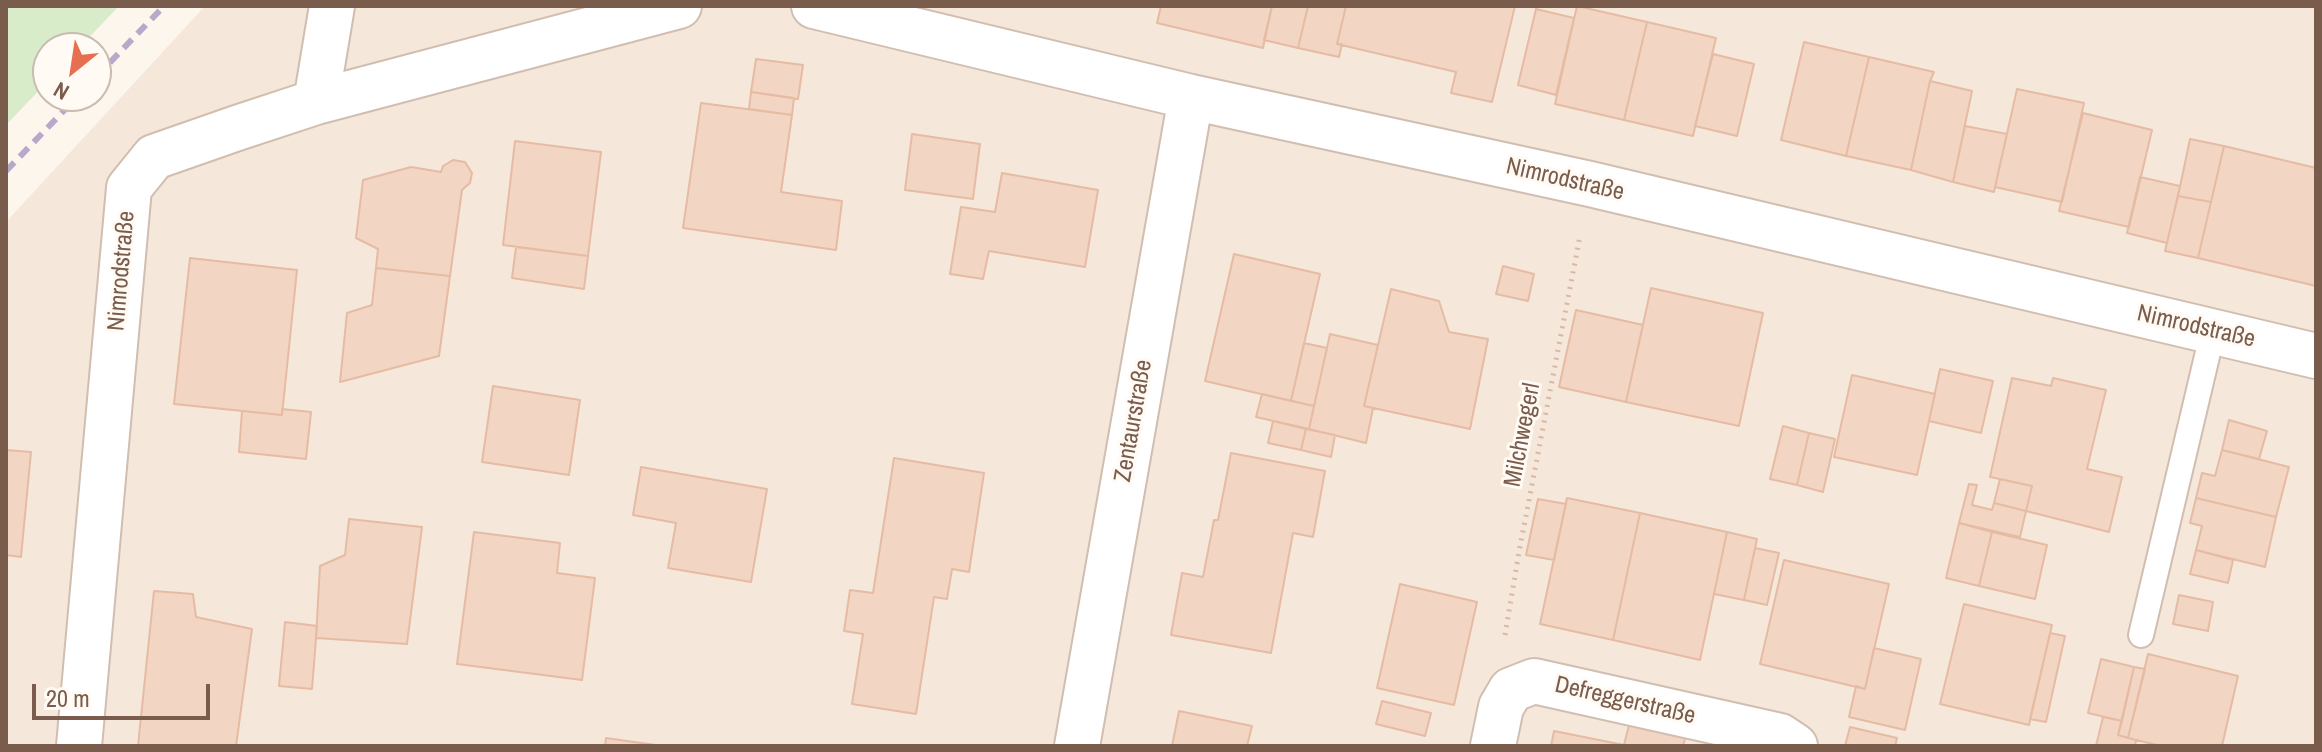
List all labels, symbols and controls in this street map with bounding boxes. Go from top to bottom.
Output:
north arrow [32,32,112,112]
text: N [48,75,74,107]
street label: Nimrodstraße [1503,152,1627,208]
street label: Nimrodstraße [102,210,142,332]
street label: Nimrodstraße [2134,299,2258,355]
street label: Zentaurstraße [1109,358,1159,484]
street label: Milchwegerl [1499,381,1547,489]
scale bar [36,668,214,718]
street label: Defreggerstraße [1552,671,1698,731]
text: 20 m [46,682,90,714]

